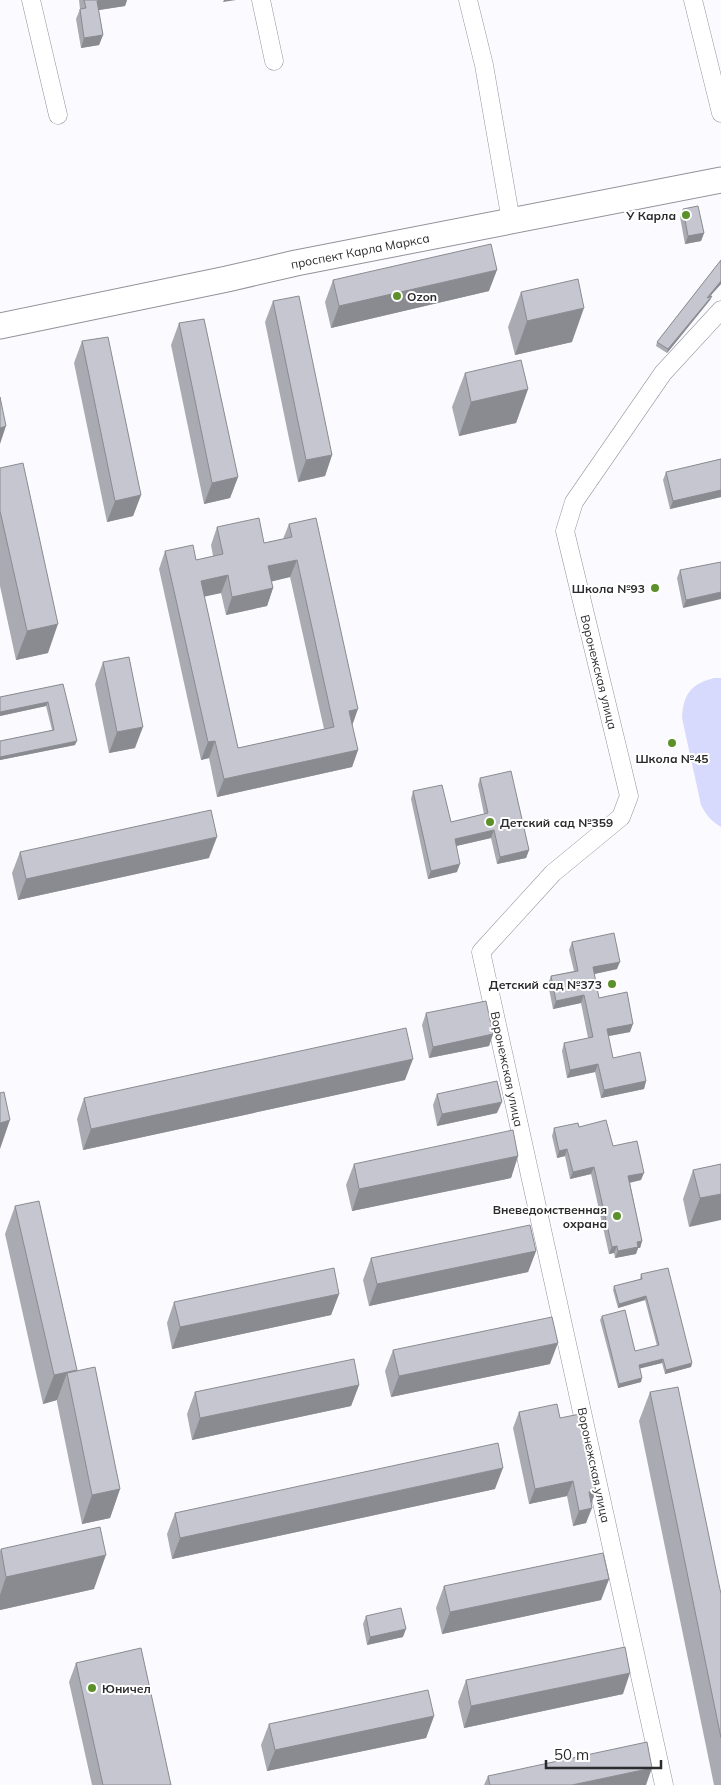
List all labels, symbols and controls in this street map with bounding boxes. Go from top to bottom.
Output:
place label: У Карла [625,208,676,223]
marker: У Карла [680,209,692,221]
street label: проспект Карла Маркса [289,230,431,272]
place label: Ozon [407,289,437,304]
marker: Ozon [391,290,403,302]
place label: Школа №93 [572,581,645,596]
marker: Школа №93 [649,582,661,594]
street label: Воронежская улица [578,613,620,731]
marker: Школа №45 [666,737,678,749]
place label: Школа №45 [635,751,709,766]
place label: Детский сад №359 [500,815,613,830]
marker: Детский сад №359 [484,816,496,828]
place label: Детский сад №373 [489,977,602,992]
marker: Детский сад №373 [606,978,618,990]
street label: Воронежская улица [487,1010,527,1128]
place label: Вневедомственная охрана [493,1202,607,1231]
marker: Вневедомственная охрана [611,1210,623,1222]
street label: Воронежская улица [574,1406,614,1524]
place label: Юничел [102,1681,151,1696]
marker: Юничел [86,1682,98,1694]
scale bar [546,1738,661,1770]
text: 50 m [554,1745,589,1764]

